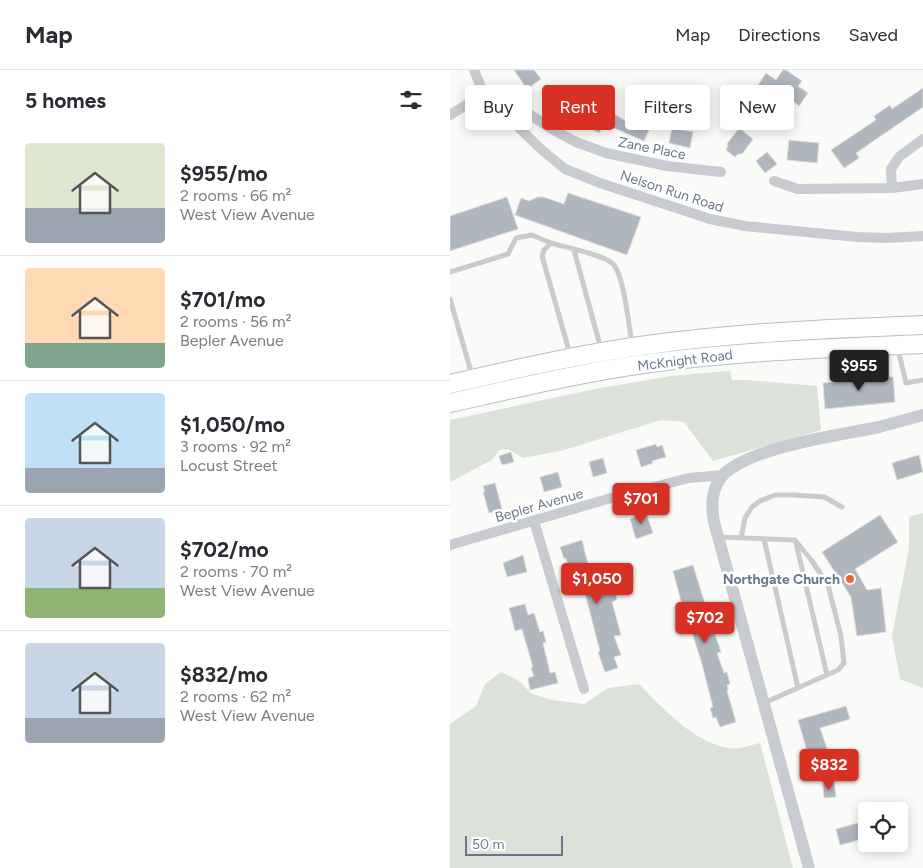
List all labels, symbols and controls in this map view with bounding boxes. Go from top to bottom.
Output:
text: Map [25,20,73,49]
text: Map [675,24,710,46]
text: Directions [738,24,820,46]
text: Saved [848,24,898,46]
chip: Buy [465,85,532,130]
chip: Rent [542,85,615,130]
chip: Filters [625,85,710,130]
chip: New [720,85,794,130]
icon: filters [397,86,425,114]
text: 5 homes [25,88,106,113]
street label: Zane Place [617,134,688,163]
text: $955/mo [180,161,268,186]
icon: home [65,163,125,223]
street label: Nelson Run Road [618,167,726,216]
text: 2 rooms · 66 m² [180,186,291,205]
text: West View Avenue [180,205,315,224]
text: $701/mo [180,287,265,312]
icon: home [65,288,125,348]
text: 2 rooms · 56 m² [180,312,292,331]
text: Bepler Avenue [180,331,284,350]
street label: McKnight Road [636,346,734,375]
pin: $955 [829,350,889,392]
text: $955 [841,356,877,375]
text: $1,050/mo [180,412,285,437]
icon: home [65,413,125,473]
text: 3 rooms · 92 m² [180,437,291,456]
text: Locust Street [180,456,277,475]
pin: $701 [611,482,671,525]
street label: Bepler Avenue [493,485,585,526]
text: $701 [624,489,658,508]
text: $702/mo [180,537,269,562]
icon: home [65,538,125,598]
text: 2 rooms · 70 m² [180,562,292,581]
pin: $1,050 [556,562,638,605]
text: $1,050 [572,569,622,588]
place label: Northgate Church [723,571,840,588]
marker: Northgate Church [844,573,856,585]
text: West View Avenue [180,581,315,600]
pin: $702 [675,602,735,644]
text: $702 [686,608,724,627]
text: $832/mo [180,662,268,687]
icon: home [65,663,125,723]
text: 2 rooms · 62 m² [180,687,291,706]
text: West View Avenue [180,706,315,725]
pin: $832 [799,748,859,791]
text: $832 [811,755,847,774]
map controls [858,802,908,852]
button: locate [858,802,908,852]
scale bar [465,833,562,856]
text: 50 m [472,836,504,853]

